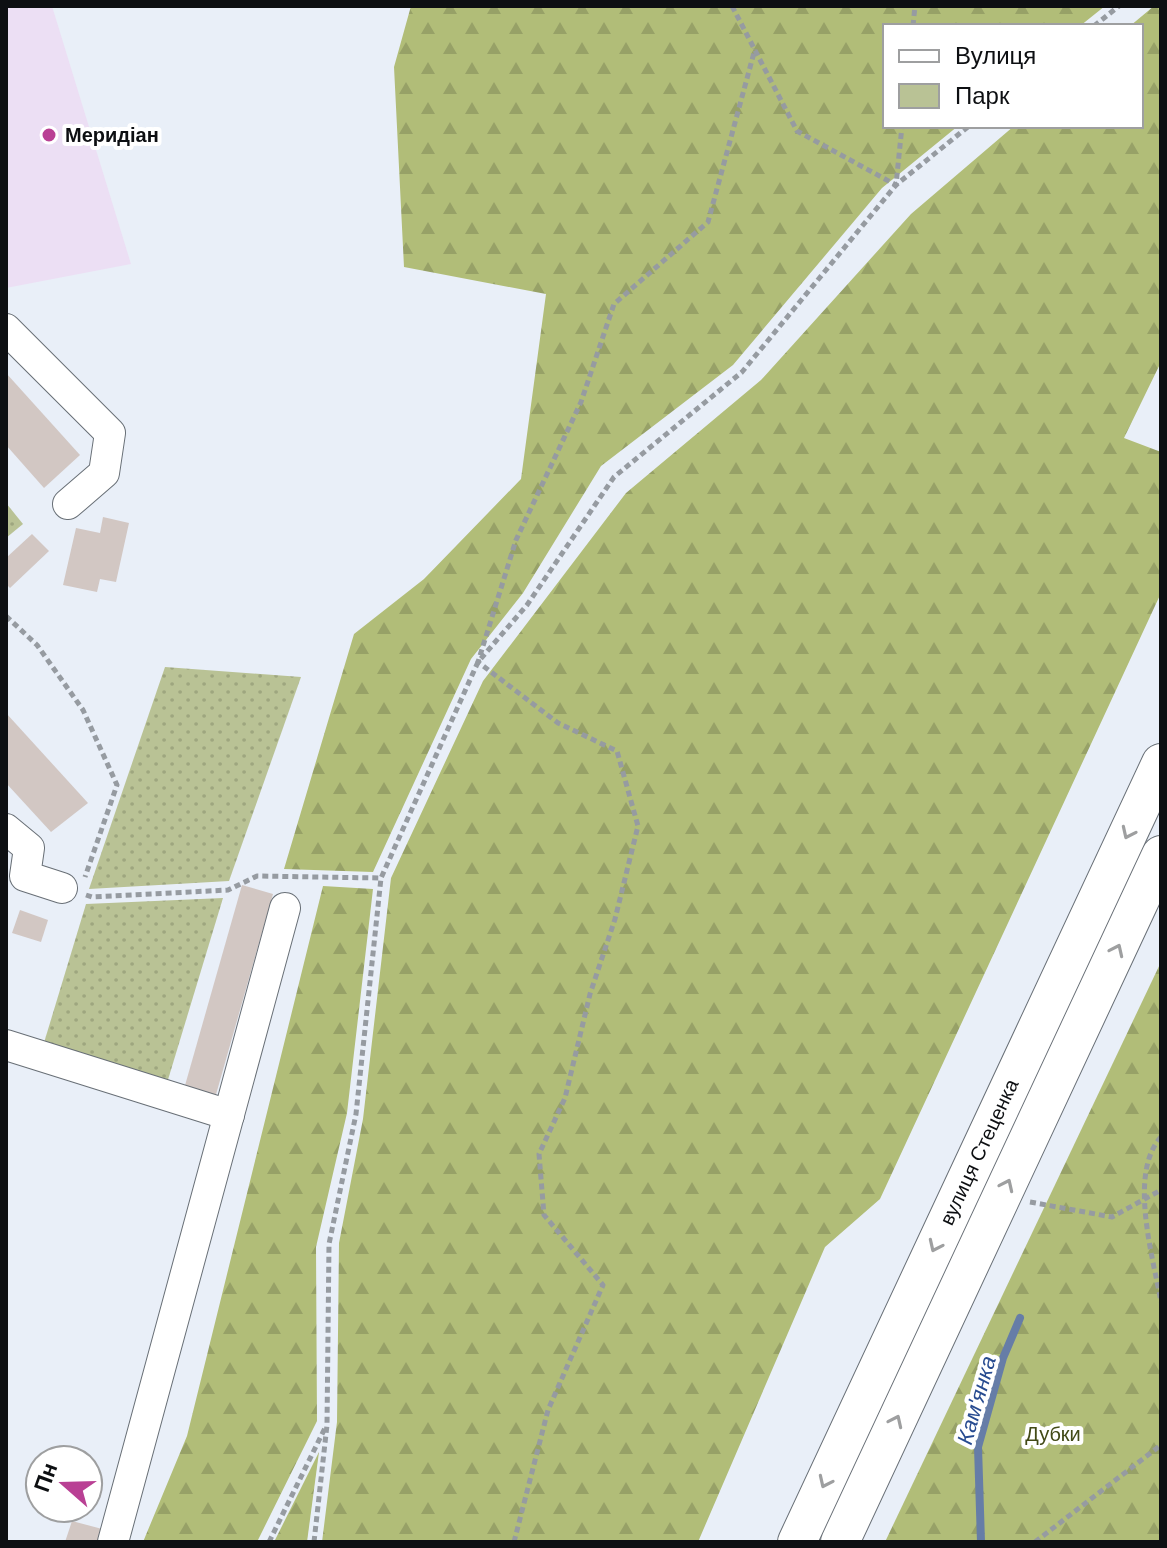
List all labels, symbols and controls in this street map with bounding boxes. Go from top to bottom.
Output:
legend [883,24,1143,128]
text: Вулиця [955,42,1036,69]
text: Парк [955,82,1010,109]
place label: Меридіан [65,124,159,146]
marker: Меридіан [40,126,58,144]
one-way arrow [1122,825,1138,840]
one-way arrow [1107,943,1123,958]
street label: вулиця Стеценка [936,1075,1023,1229]
one-way arrow [997,1179,1013,1193]
one-way arrow [929,1238,945,1253]
water label: Кам'янка [952,1353,1001,1447]
one-way arrow [887,1414,903,1429]
park label: Дубки [1025,1423,1081,1445]
north arrow [24,1444,104,1524]
text: Пн [29,1459,62,1495]
one-way arrow [819,1474,835,1488]

